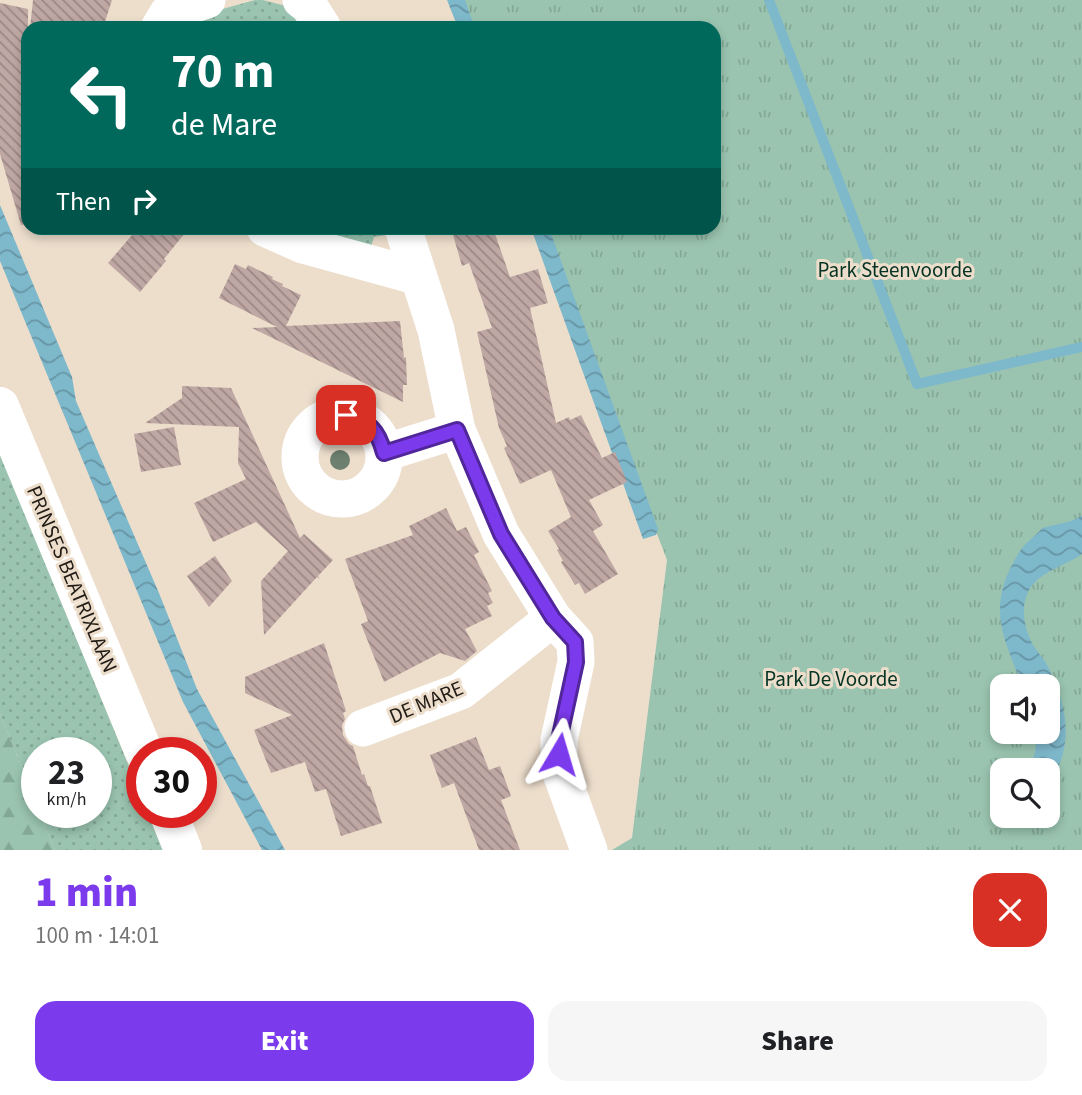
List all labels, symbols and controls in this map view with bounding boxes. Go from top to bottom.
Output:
text: 70 m [171,37,275,107]
icon: left [56,49,147,140]
text: de Mare [171,102,277,148]
icon: right [125,182,163,220]
text: Then [56,183,111,220]
park label: Park Steenvoorde [818,255,972,285]
pin [316,385,376,445]
icon: arrive [327,396,365,434]
street label: PRINSES BEATRIXLAAN [19,481,125,677]
park label: Park De Voorde [764,664,898,694]
street label: DE MARE [384,673,468,731]
map controls [990,674,1060,828]
button: sound [990,674,1060,744]
position arrow [522,717,596,791]
speed limit sign: 30 [126,737,217,828]
text: 23 [48,748,85,798]
button: search [990,758,1060,828]
text: km/h [47,787,86,812]
text: 1 min [35,863,138,923]
button: close [973,873,1047,947]
text: 100 m · 14:01 [35,919,159,952]
button: Exit [35,1001,534,1081]
button: Share [548,1001,1047,1081]

